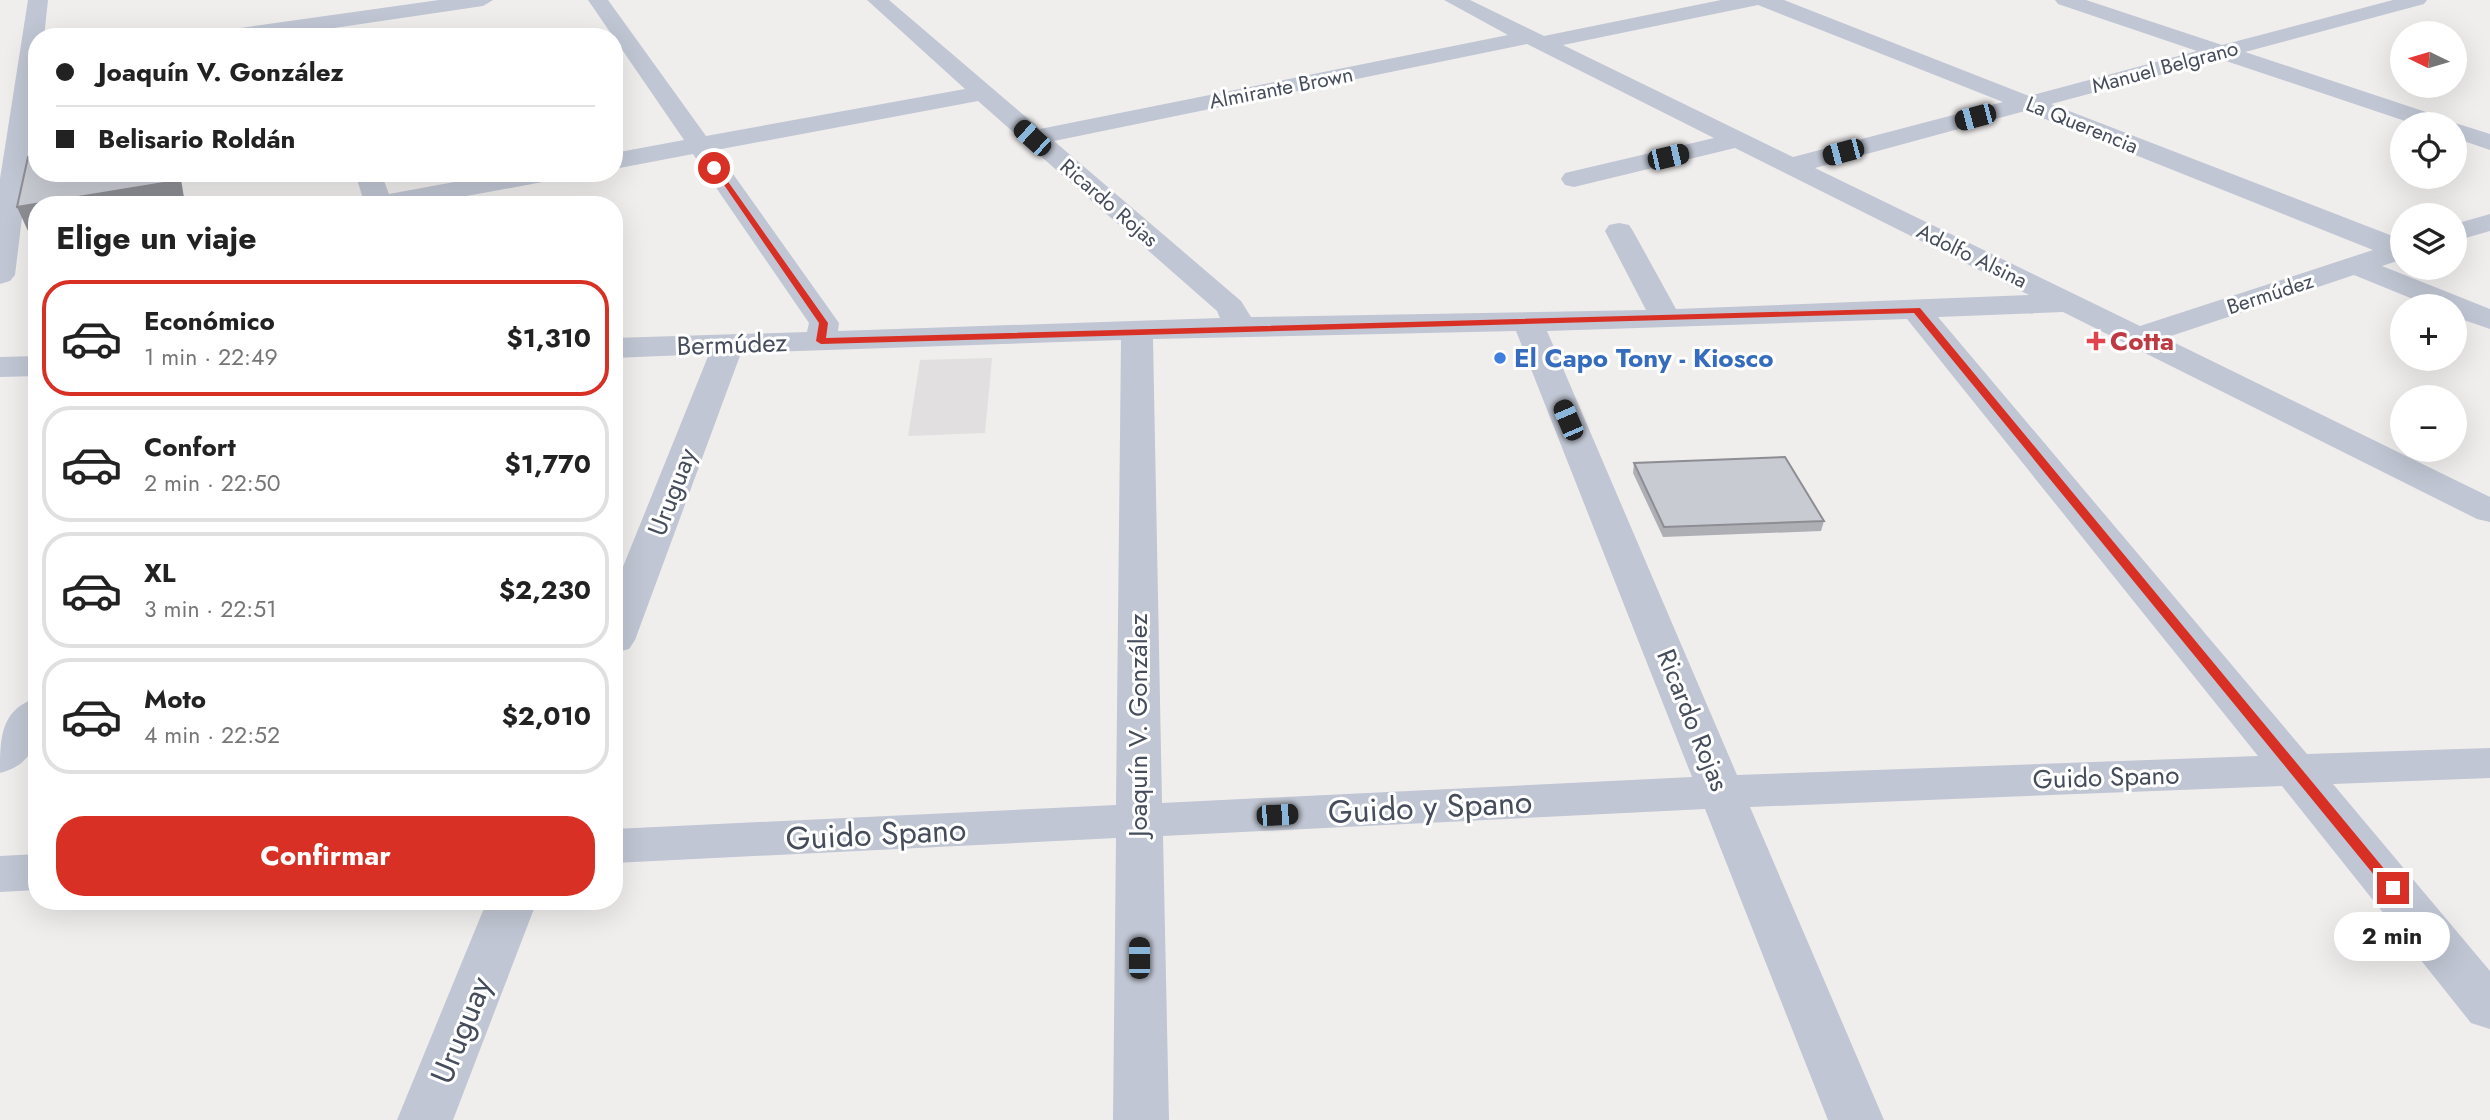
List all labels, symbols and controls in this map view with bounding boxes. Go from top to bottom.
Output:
north arrow [2390,21,2468,98]
map controls [2390,21,2467,462]
street label: Manuel Belgrano [2089,33,2241,101]
text: Joaquín V. González [98,53,344,91]
street label: Almirante Brown [1206,59,1356,117]
street label: La Querencia [2021,89,2143,161]
car [1952,101,1999,133]
button: locate [2390,112,2467,189]
car [1010,116,1055,160]
text: Belisario Roldán [98,120,296,158]
car [1820,136,1867,168]
car [1646,142,1691,172]
route start [698,152,730,184]
street label: Ricardo Rojas [1053,152,1165,254]
button: layers [2390,203,2467,280]
text: Elige un viaje [56,215,257,261]
street label: Adolfo Alsina [1912,216,2032,296]
street label: Bermúdez [2223,266,2317,322]
button: + [2390,294,2467,371]
text: Económico [144,302,275,340]
icon: car [60,307,123,370]
text: $1,310 [507,319,591,357]
place label: Cotta [2110,322,2174,360]
street label: Bermúdez [676,323,788,365]
marker: Cotta [2088,333,2104,349]
place label: El Capo Tony - Kiosco [1514,339,1774,377]
text: 1 min · 22:49 [144,340,278,374]
marker: El Capo Tony - Kiosco [1492,350,1508,366]
button: − [2390,385,2467,462]
car [1551,397,1586,443]
text: Confort [144,428,236,466]
icon: car [60,433,123,496]
street label: Uruguay [638,442,706,541]
text: $1,770 [505,445,591,483]
text: 2 min · 22:50 [144,466,281,500]
text: XL [144,554,176,592]
icon: car [60,559,123,622]
text: $2,230 [499,571,591,609]
text: 3 min · 22:51 [144,592,277,626]
street label: Joaquín V. González [1119,613,1157,840]
street label: Ricardo Rojas [1647,643,1739,797]
text: Moto [144,680,206,718]
icon: car [60,685,123,748]
text: $2,010 [502,697,591,735]
text: 4 min · 22:52 [144,718,280,752]
street label: Guido Spano [2032,755,2180,799]
street label: Guido y Spano [1327,779,1533,835]
car [1256,803,1299,827]
street label: Guido Spano [785,806,967,862]
button: Confirmar [56,816,595,896]
route end [2377,872,2409,904]
callout: 2 min [2335,912,2451,962]
text: 2 min [2362,919,2422,953]
car [1129,937,1150,979]
street label: Uruguay [419,969,504,1091]

